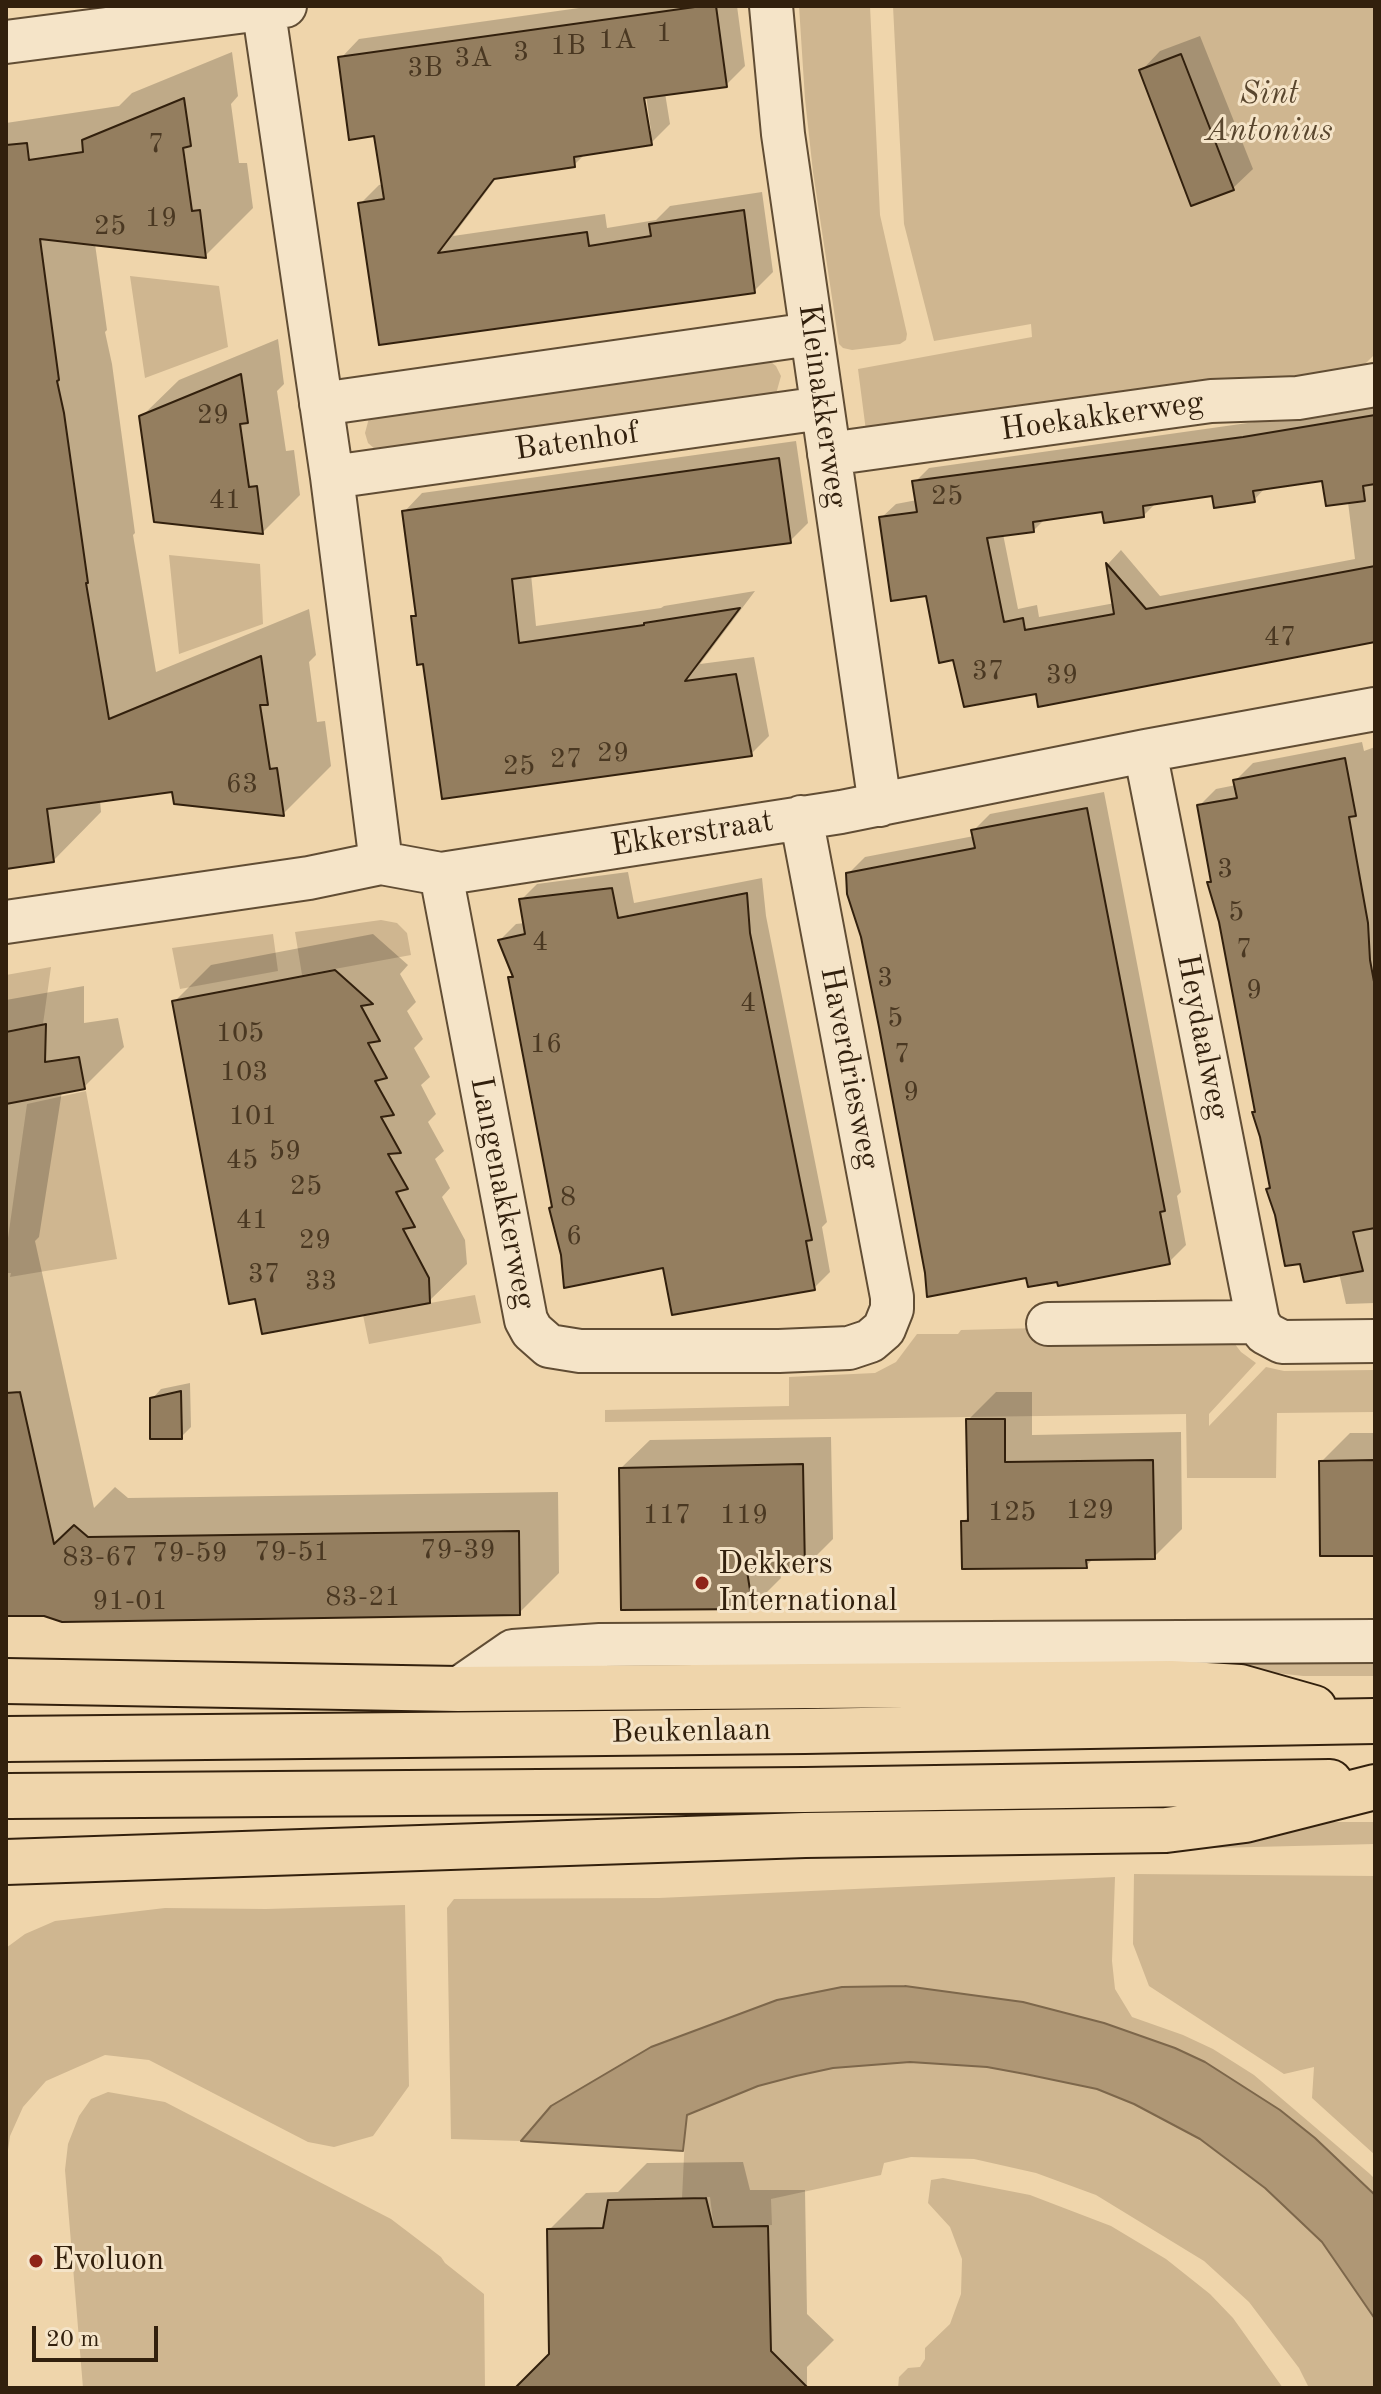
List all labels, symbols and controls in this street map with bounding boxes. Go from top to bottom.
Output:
house number: 1 [656,17,672,51]
house number: 1A [598,24,636,58]
house number: 1B [550,30,586,64]
house number: 3 [513,36,529,70]
house number: 3A [454,42,492,76]
house number: 3B [407,52,443,86]
park label: Sint Antonius [1205,76,1333,151]
house number: 7 [148,128,164,162]
house number: 19 [145,202,177,236]
house number: 25 [94,210,126,244]
street label: Kleinakkerweg [789,301,855,511]
street label: Hoekakkerweg [998,384,1206,450]
house number: 29 [197,399,229,433]
street label: Batenhof [512,414,642,470]
house number: 25 [931,480,963,514]
house number: 41 [209,484,241,518]
house number: 47 [1264,621,1296,655]
house number: 37 [972,655,1004,689]
house number: 39 [1046,659,1078,693]
house number: 29 [597,737,629,771]
house number: 27 [550,743,582,777]
house number: 25 [503,750,535,784]
house number: 63 [226,768,258,802]
street label: Ekkerstraat [608,802,776,866]
house number: 3 [1217,853,1233,887]
house number: 5 [1228,896,1244,930]
house number: 4 [532,926,548,960]
house number: 7 [1236,933,1252,967]
street label: Heydaalweg [1167,951,1237,1123]
house number: 3 [877,962,893,996]
street label: Haverdriesweg [811,963,887,1173]
house number: 9 [1246,974,1262,1008]
house number: 4 [740,987,756,1021]
house number: 5 [887,1002,903,1036]
house number: 105 [216,1017,264,1051]
house number: 16 [530,1028,562,1062]
house number: 7 [894,1038,910,1072]
house number: 103 [220,1056,268,1090]
street label: Langenakkerweg [461,1073,543,1313]
house number: 9 [903,1076,919,1110]
house number: 101 [229,1100,277,1134]
house number: 59 [269,1135,301,1169]
house number: 45 [226,1144,258,1178]
house number: 25 [290,1170,322,1204]
house number: 8 [560,1181,576,1215]
house number: 41 [236,1204,268,1238]
house number: 6 [566,1220,582,1254]
house number: 29 [299,1224,331,1258]
house number: 37 [248,1258,280,1292]
house number: 33 [305,1265,337,1299]
house number: 129 [1066,1494,1114,1528]
house number: 125 [988,1496,1036,1530]
house number: 117 [643,1499,691,1533]
house number: 119 [720,1499,768,1533]
house number: 79-39 [420,1534,496,1568]
house number: 79-51 [254,1536,330,1570]
house number: 79-59 [152,1537,228,1571]
house number: 83-67 [62,1541,138,1575]
place label: Dekkers International [718,1546,897,1621]
marker: Dekkers International [693,1574,711,1592]
house number: 83-21 [325,1581,401,1615]
house number: 91-01 [92,1585,168,1619]
street label: Beukenlaan [611,1711,771,1753]
place label: Evoluon [52,2242,164,2280]
marker: Evoluon [27,2252,45,2270]
scale bar [36,2310,162,2360]
text: 20 m [46,2328,100,2352]

